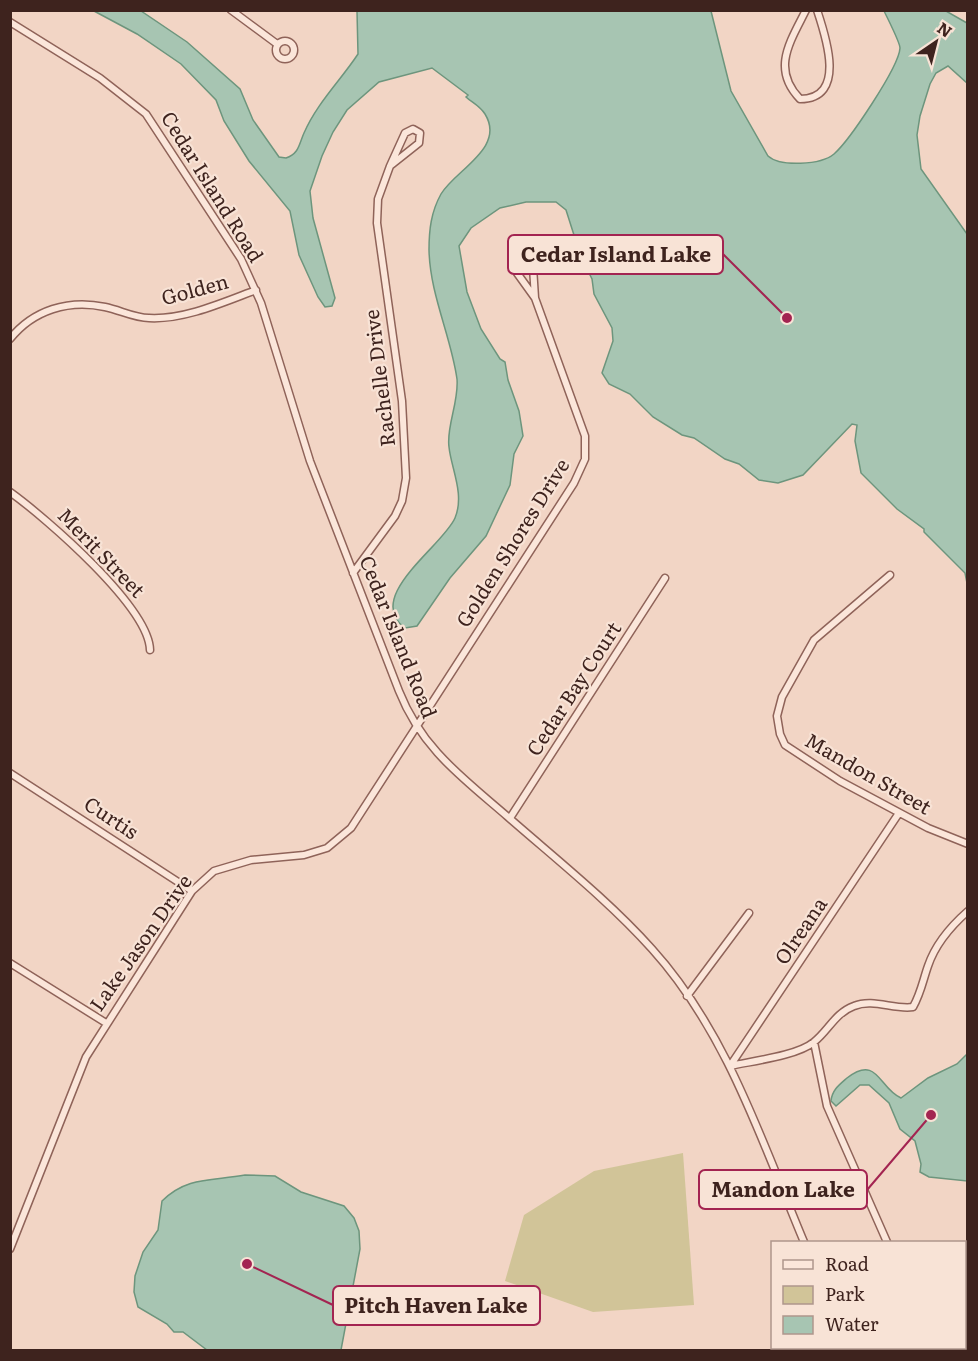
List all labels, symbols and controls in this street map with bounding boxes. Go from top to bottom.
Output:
north arrow [906,12,966,72]
text: N [933,15,958,43]
street label: Cedar Island Road [155,105,272,267]
callout: Cedar Island Lake [508,235,723,274]
text: Cedar Island Lake [521,237,711,268]
street label: Golden [158,265,231,311]
street label: Rachelle Drive [355,308,401,449]
street label: Golden Shores Drive [447,452,575,632]
street label: Merit Street [52,500,153,603]
street label: Cedar Island Road [354,550,446,722]
street label: Cedar Bay Court [518,615,627,761]
street label: Mandon Street [800,724,938,821]
street label: Curtis [79,788,145,845]
street label: Lake Jason Drive [81,867,198,1016]
street label: Olreana [766,890,833,970]
callout: Mandon Lake [699,1170,867,1209]
text: Mandon Lake [711,1172,855,1203]
legend [771,1241,966,1349]
text: Road [825,1250,869,1277]
text: Park [825,1280,866,1307]
callout: Pitch Haven Lake [333,1286,540,1325]
text: Pitch Haven Lake [344,1288,528,1319]
text: Water [825,1310,879,1337]

